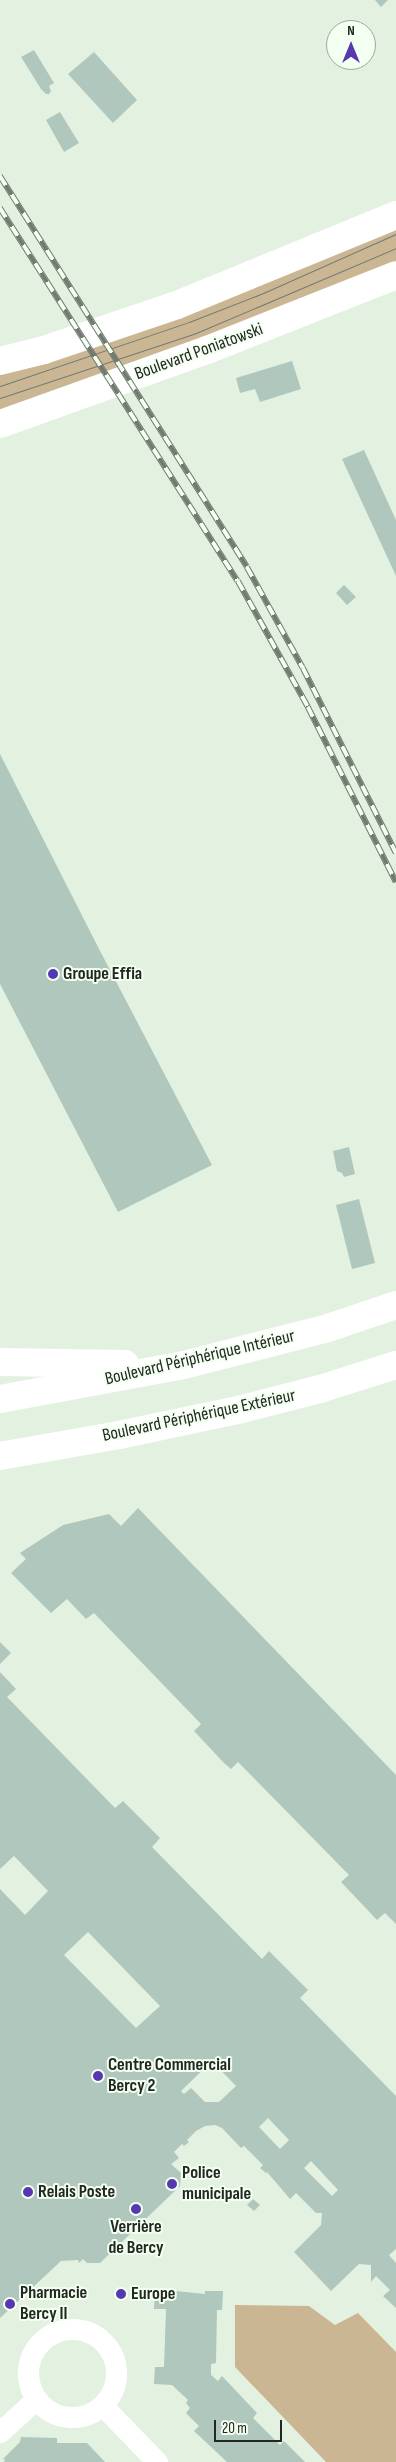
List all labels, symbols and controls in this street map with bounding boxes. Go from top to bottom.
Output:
north arrow [326,20,376,70]
text: N [347,22,355,39]
street label: Boulevard Poniatowski [132,319,266,385]
place label: Groupe Effia [63,963,142,985]
marker: Groupe Effia [47,968,59,980]
street label: Boulevard Périphérique Intérieur [103,1326,297,1390]
street label: Boulevard Périphérique Extérieur [101,1385,297,1447]
place label: Centre Commercial Bercy 2 [108,2055,231,2098]
marker: Centre Commercial Bercy 2 [92,2070,104,2082]
place label: Police municipale [182,2163,251,2206]
marker: Police municipale [166,2178,178,2190]
place label: Relais Poste [38,2181,115,2203]
marker: Relais Poste [22,2186,34,2198]
marker: Verrière de Bercy [130,2203,142,2215]
place label: Verrière de Bercy [109,2217,163,2260]
place label: Pharmacie Bercy II [20,2283,87,2326]
place label: Europe [131,2283,175,2305]
marker: Europe [115,2288,127,2300]
marker: Pharmacie Bercy II [4,2298,16,2310]
scale bar [216,2410,284,2442]
text: 20 m [222,2419,247,2438]

